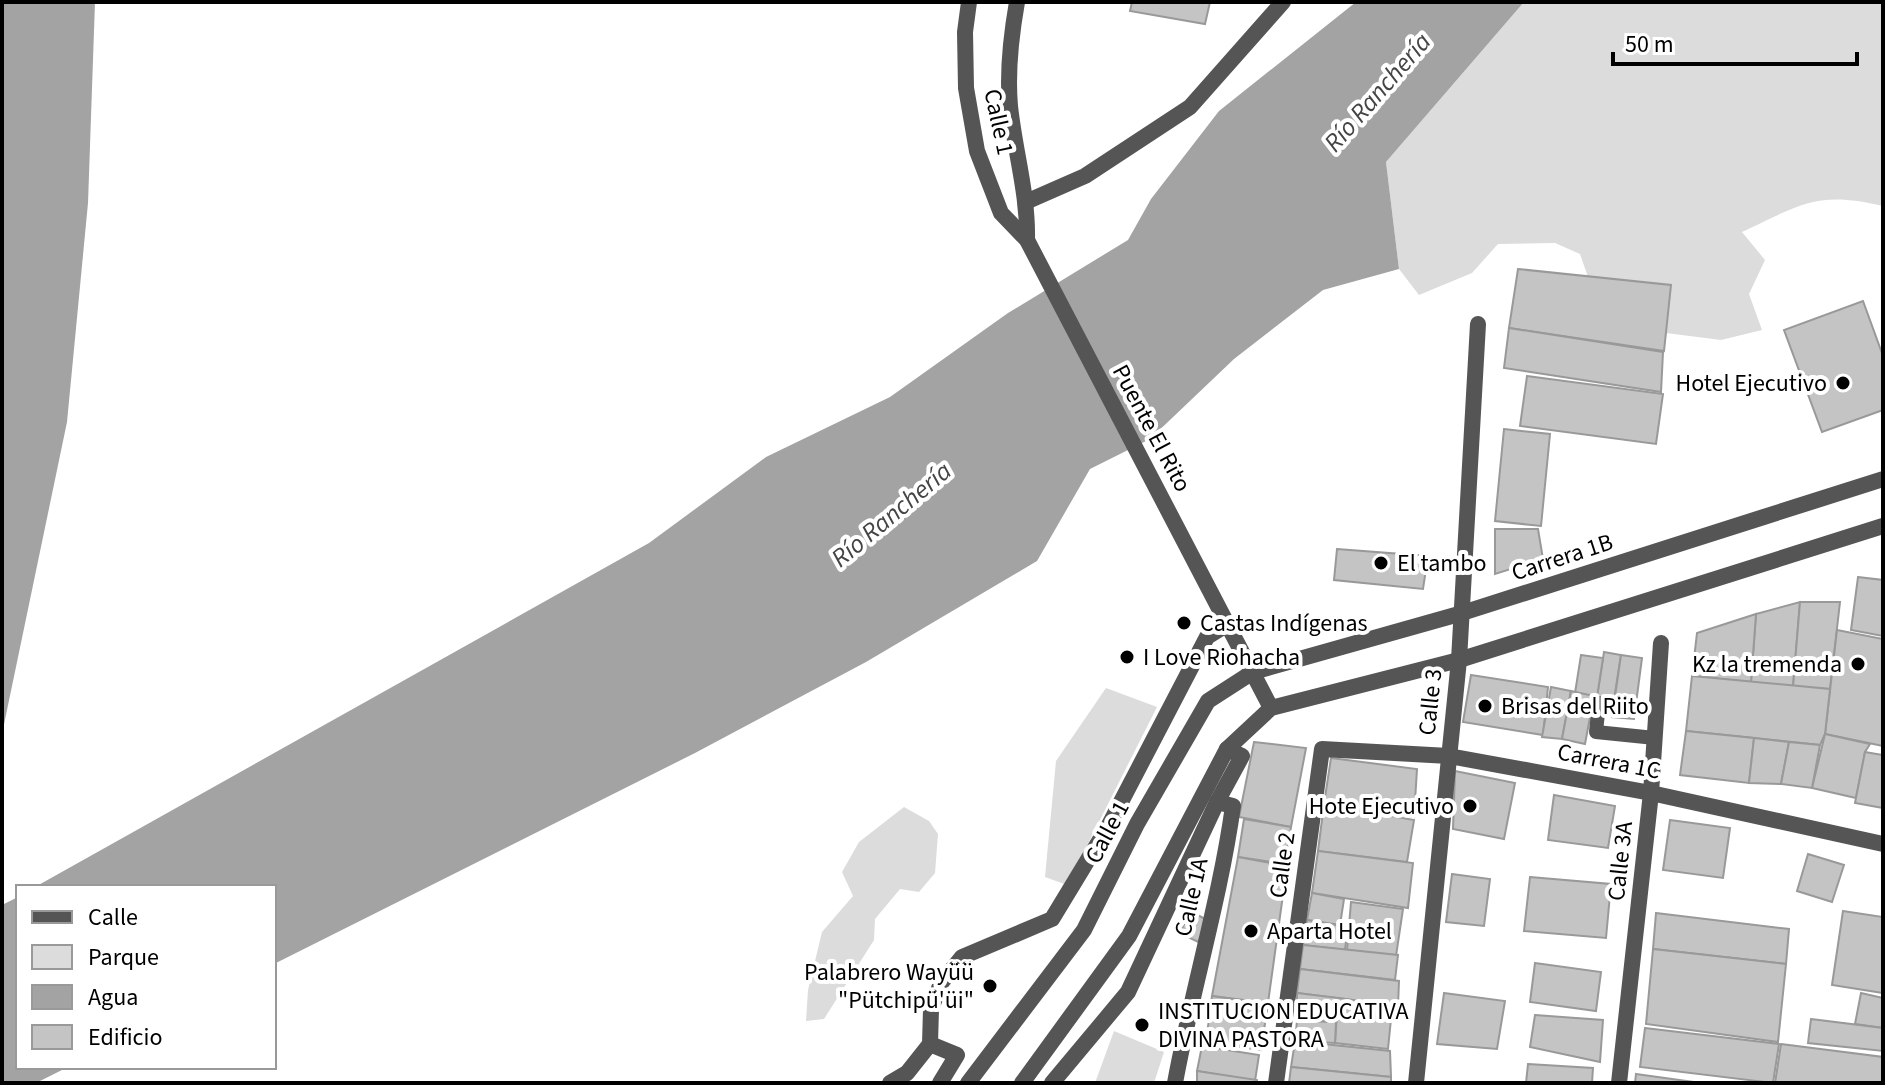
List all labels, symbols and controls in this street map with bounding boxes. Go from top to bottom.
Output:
scale bar [1613,16,1857,66]
water label: Río Ranchería [1315,25,1440,160]
text: 50 m [1625,27,1674,62]
street label: Calle 1 [974,86,1023,158]
street label: Puente El Rito [1103,358,1200,498]
place label: Hotel Ejecutivo [1676,366,1827,401]
marker: Hotel Ejecutivo [1834,374,1852,392]
water label: Río Ranchería [823,453,960,576]
street label: Carrera 1B [1507,525,1617,590]
place label: El tambo [1397,546,1486,581]
marker: El tambo [1372,554,1390,572]
place label: Castas Indígenas [1200,606,1368,641]
marker: Castas Indígenas [1175,614,1193,632]
place label: I Love Riohacha [1143,640,1300,675]
place label: Kz la tremenda [1692,647,1842,682]
marker: I Love Riohacha [1118,648,1136,666]
marker: Kz la tremenda [1849,655,1867,673]
street label: Calle 3 [1410,667,1451,737]
place label: Brisas del Riito [1501,689,1649,724]
marker: Brisas del Riito [1476,697,1494,715]
street label: Carrera 1C [1554,734,1663,789]
place label: Hote Ejecutivo [1309,789,1454,824]
street label: Calle 1 [1076,795,1139,870]
marker: Hote Ejecutivo [1461,797,1479,815]
street label: Calle 3A [1599,820,1642,903]
street label: Calle 2 [1261,830,1304,901]
street label: Calle 1A [1165,854,1218,940]
legend [16,885,276,1069]
text: Calle [88,900,138,935]
place label: Aparta Hotel [1267,914,1392,949]
marker: Aparta Hotel [1242,922,1260,940]
text: Parque [88,940,159,975]
place label: Palabrero Wayüü "Pütchipü'üi" [804,955,974,1018]
marker: Palabrero Wayüü "Pütchipü'üi" [981,977,999,995]
text: Agua [88,980,138,1015]
place label: INSTITUCION EDUCATIVA DIVINA PASTORA [1158,994,1409,1057]
marker: INSTITUCION EDUCATIVA DIVINA PASTORA [1133,1016,1151,1034]
text: Edificio [88,1020,162,1055]

